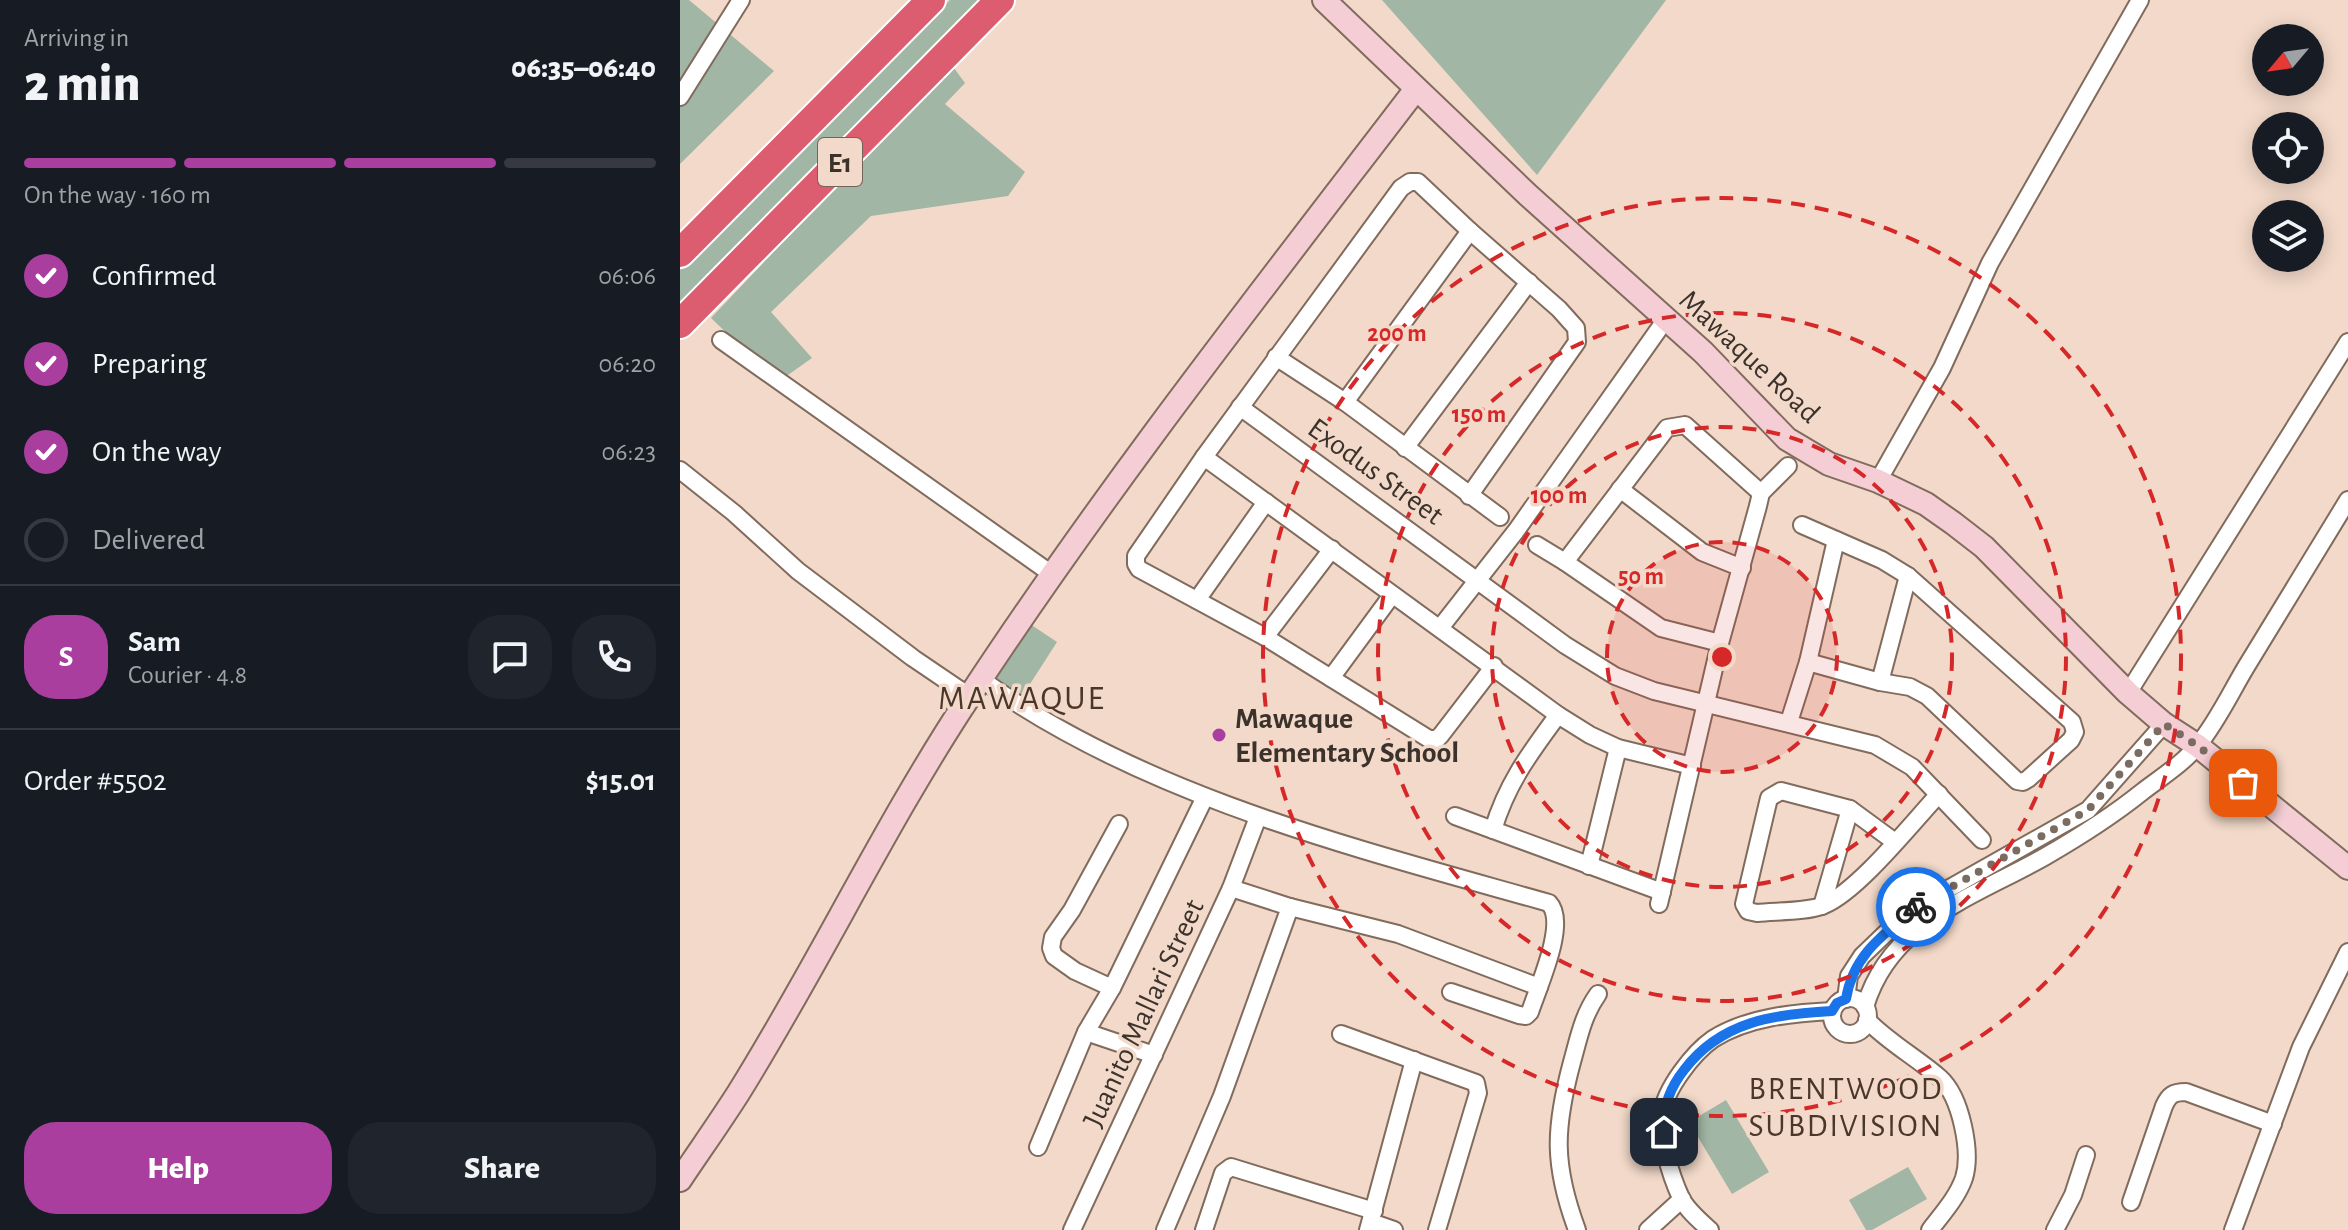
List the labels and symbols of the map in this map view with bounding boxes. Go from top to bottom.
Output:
north arrow [2252,24,2324,96]
road number: E1 [818,138,862,186]
street label: Mawaque Road [1673,285,1825,429]
text: 200 m [1367,322,1427,346]
text: 150 m [1452,403,1506,427]
street label: Exodus Street [1302,413,1449,531]
text: 100 m [1531,484,1587,508]
text: 50 m [1618,565,1664,589]
centre of rings [1708,643,1736,671]
district label: MAWAQUE [938,682,1106,716]
place label: Mawaque Elementary School [1235,704,1459,768]
marker: Mawaque Elementary School [1210,726,1228,744]
pin [2209,749,2277,817]
courier [1876,867,1956,947]
street label: Juanito Mallari Street [1078,895,1210,1132]
district label: BRENTWOOD SUBDIVISION [1749,1073,1943,1142]
pin [1630,1098,1698,1166]

